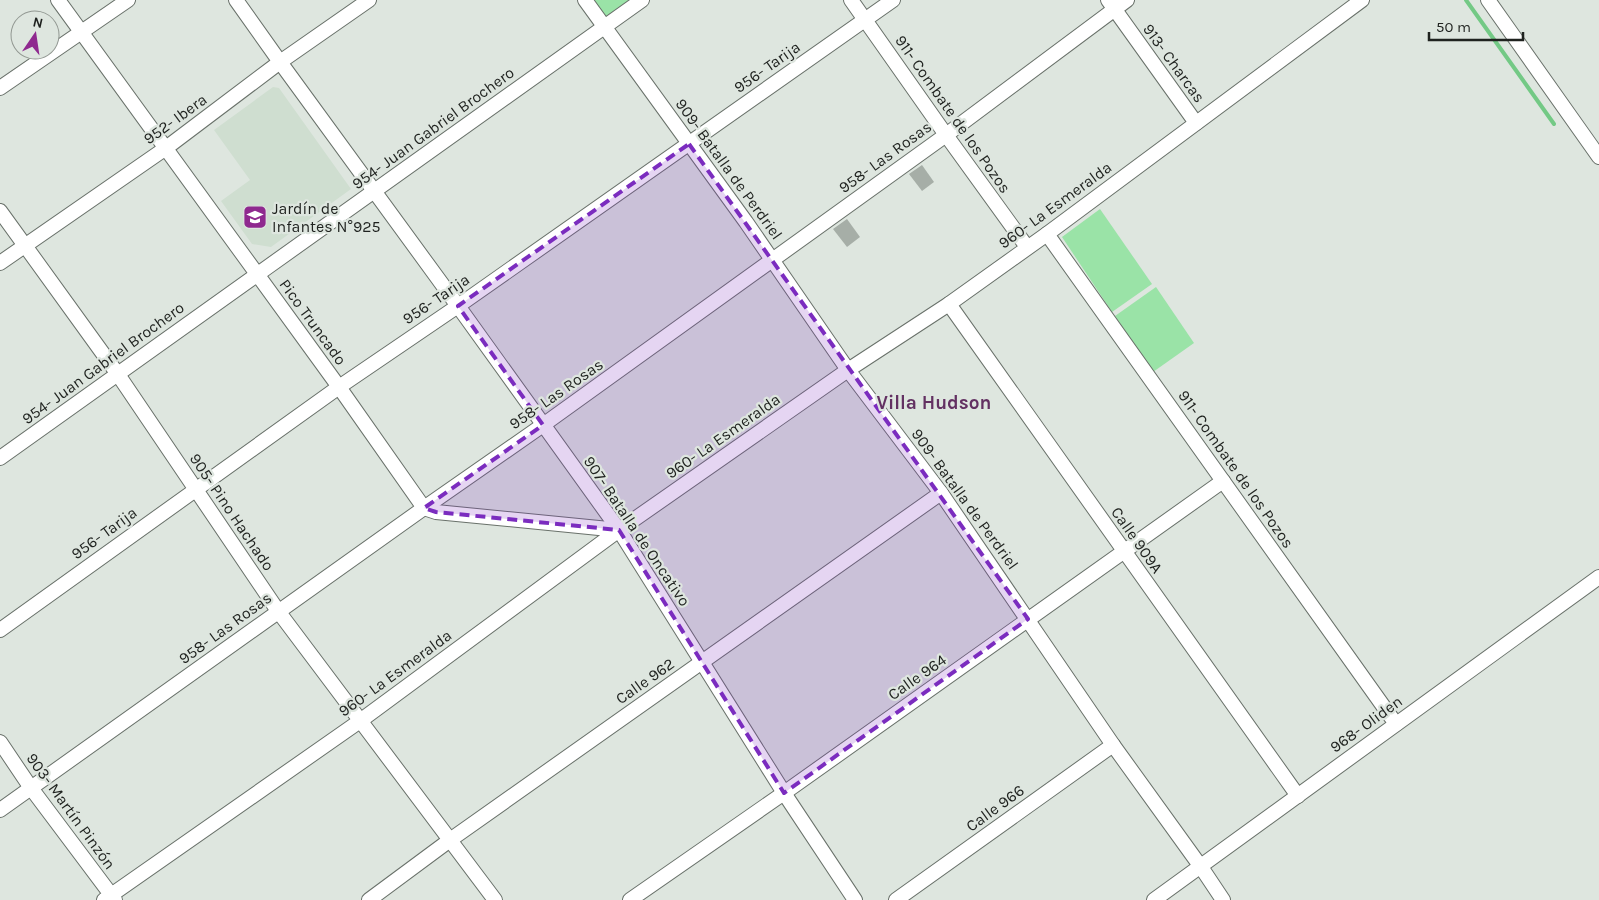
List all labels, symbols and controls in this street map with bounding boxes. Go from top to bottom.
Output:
north arrow [10,10,60,60]
scale bar [1429,10,1523,42]
text: N [31,13,45,32]
text: 50 m [1436,18,1471,36]
street label: 913- Charcas [1139,20,1209,106]
street label: 911- Combate de los Pozos [891,31,1015,197]
street label: 956- Tarija [730,37,804,97]
street label: 954- Juan Gabriel Brochero [348,63,518,193]
street label: 952- Ibera [140,90,210,148]
street label: 909- Batalla de Perdriel [671,95,787,243]
street label: 958- Las Rosas [835,117,935,197]
street label: 960- La Esmeralda [995,158,1115,252]
place label: Jardín de Infantes N°925 [272,199,381,236]
school or university icon: Jardín de Infantes N°925 [242,204,268,230]
street label: 956- Tarija [399,270,473,328]
street label: Pico Truncado [275,275,351,369]
street label: 954- Juan Gabriel Brochero [18,298,188,428]
street label: 958- Las Rosas [505,355,607,433]
street label: 911- Combate de los Pozos [1174,386,1298,552]
street label: 960- La Esmeralda [662,389,784,483]
district label: Villa Hudson [877,392,991,414]
street label: 909- Batalla de Perdriel [907,425,1023,573]
street label: 905- Pino Hachado [186,450,278,574]
street label: 907- Batalla de Oncativo [580,452,694,610]
street label: 956- Tarija [67,503,141,563]
street label: Calle 909A [1107,503,1167,577]
street label: 958- Las Rosas [175,588,275,668]
street label: 960- La Esmeralda [335,626,455,720]
street label: Calle 964 [884,650,950,704]
street label: Calle 962 [612,654,678,708]
street label: 968- Oliden [1326,691,1406,757]
street label: 903- Martín Pinzón [22,749,120,873]
street label: Calle 966 [962,781,1028,835]

